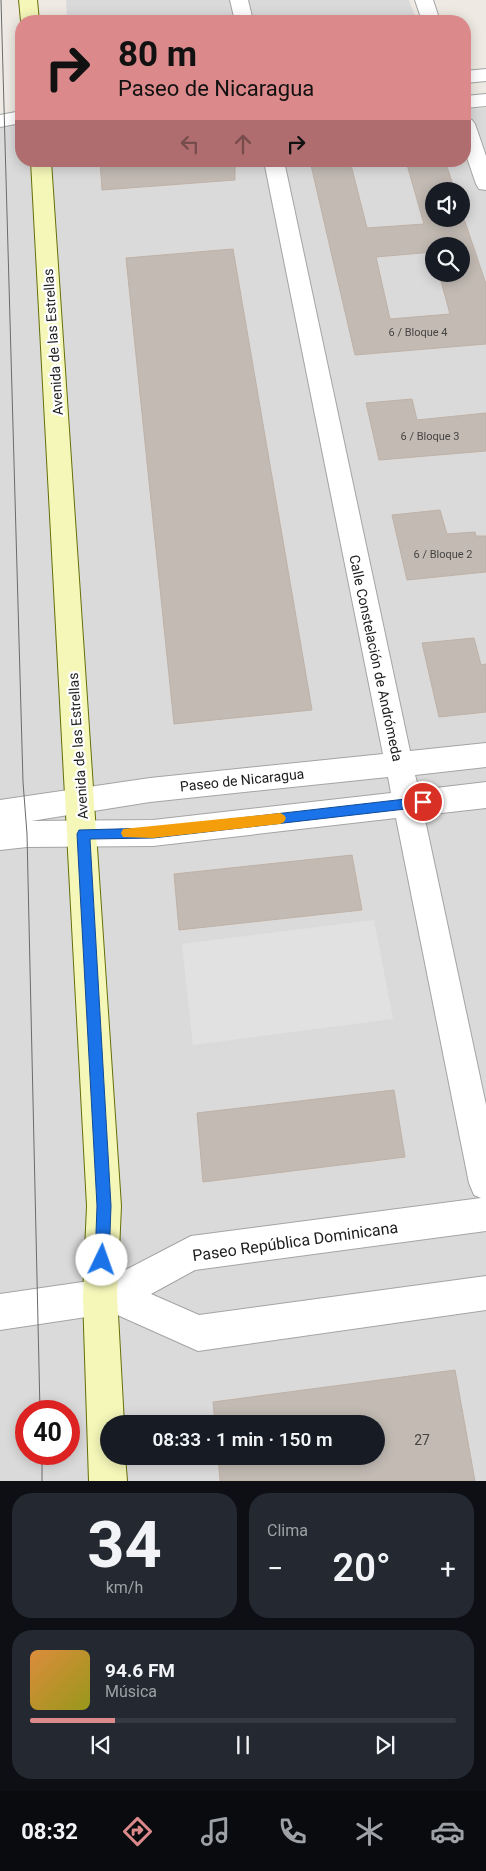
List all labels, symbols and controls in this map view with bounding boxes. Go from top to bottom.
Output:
text: 80 m [118,34,197,75]
icon: right [35,35,100,100]
text: Paseo de Nicaragua [118,76,314,101]
icon: left [176,130,204,158]
icon: ahead [229,130,257,158]
icon: right [282,130,310,158]
map controls [425,182,470,282]
button: sound [425,182,470,227]
button: search [425,237,470,282]
street label: Avenida de las Estrellas [40,268,66,416]
house number: 6 / Bloque 4 [388,326,448,339]
house number: 6 / Bloque 3 [400,430,460,443]
house number: 6 / Bloque 2 [413,548,473,561]
street label: Calle Constelación de Andrómeda [346,553,406,763]
street label: Avenida de las Estrellas [65,672,91,820]
street label: Paseo de Nicaragua [179,766,305,794]
pin [402,781,444,823]
icon: arrive [409,788,437,816]
street label: Paseo República Dominicana [191,1218,399,1265]
position arrow [75,1233,127,1285]
speed limit sign: 40 [15,1400,80,1465]
text: 08:33 · 1 min · 150 m [152,1428,333,1451]
house number: 27 [414,1432,430,1448]
text: 34 [87,1507,162,1583]
text: Clima [267,1521,308,1540]
text: 20° [333,1546,391,1590]
text: − [267,1552,283,1585]
text: + [440,1552,456,1585]
text: km/h [106,1578,143,1597]
text: 94.6 FM [105,1659,175,1682]
text: Música [105,1682,157,1701]
icon: previous [87,1731,115,1759]
icon: pause [229,1731,257,1759]
icon: next [371,1731,399,1759]
icon: directions [120,1814,155,1849]
icon: music [198,1814,233,1849]
icon: phone [275,1814,310,1849]
icon: climate [352,1814,387,1849]
icon: car [430,1814,465,1849]
text: 08:32 [21,1819,78,1844]

